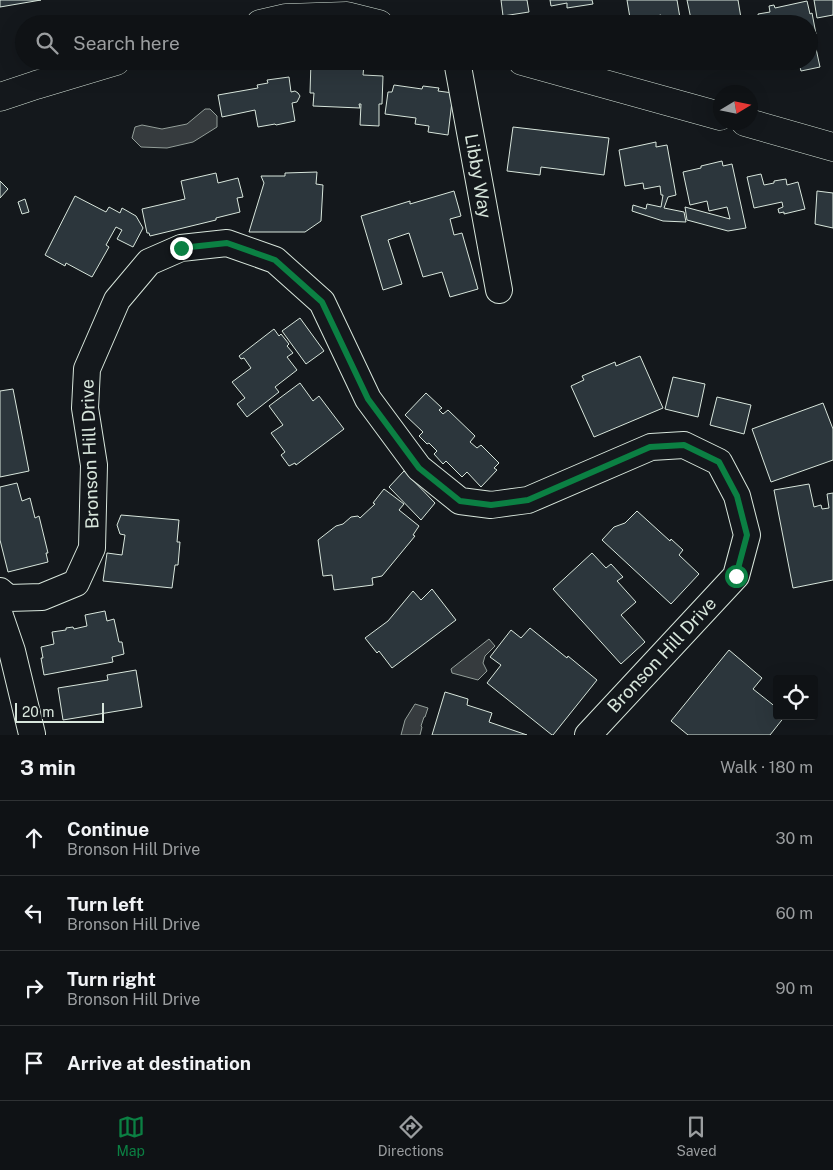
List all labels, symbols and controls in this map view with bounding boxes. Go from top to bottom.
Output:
search box [15,15,818,70]
icon: search [33,29,61,57]
text: Search here [73,32,180,54]
north arrow [713,85,758,130]
street label: Libby Way [461,132,496,220]
route end [170,237,193,260]
street label: Bronson Hill Drive [76,379,103,529]
route start [725,565,748,588]
street label: Bronson Hill Drive [603,593,720,717]
map controls [773,675,818,720]
button: locate [773,675,818,720]
scale bar [15,700,104,723]
text: 20 m [22,704,54,720]
text: 3 min [20,755,76,780]
text: Walk · 180 m [720,758,813,777]
text: Continue [67,818,149,840]
icon: ahead [20,824,48,852]
text: 30 m [776,829,813,848]
text: Bronson Hill Drive [67,840,200,859]
text: Turn left [67,893,144,915]
icon: left [20,899,48,927]
text: 60 m [776,904,813,923]
text: Bronson Hill Drive [67,915,200,934]
text: Turn right [67,968,156,990]
icon: right [20,974,48,1002]
text: 90 m [776,979,813,998]
text: Bronson Hill Drive [67,990,200,1009]
icon: arrive [20,1049,48,1077]
text: Arrive at destination [67,1052,251,1074]
tab: Map [116,1113,145,1159]
tab: Directions [378,1113,444,1159]
tab: Saved [676,1113,717,1159]

